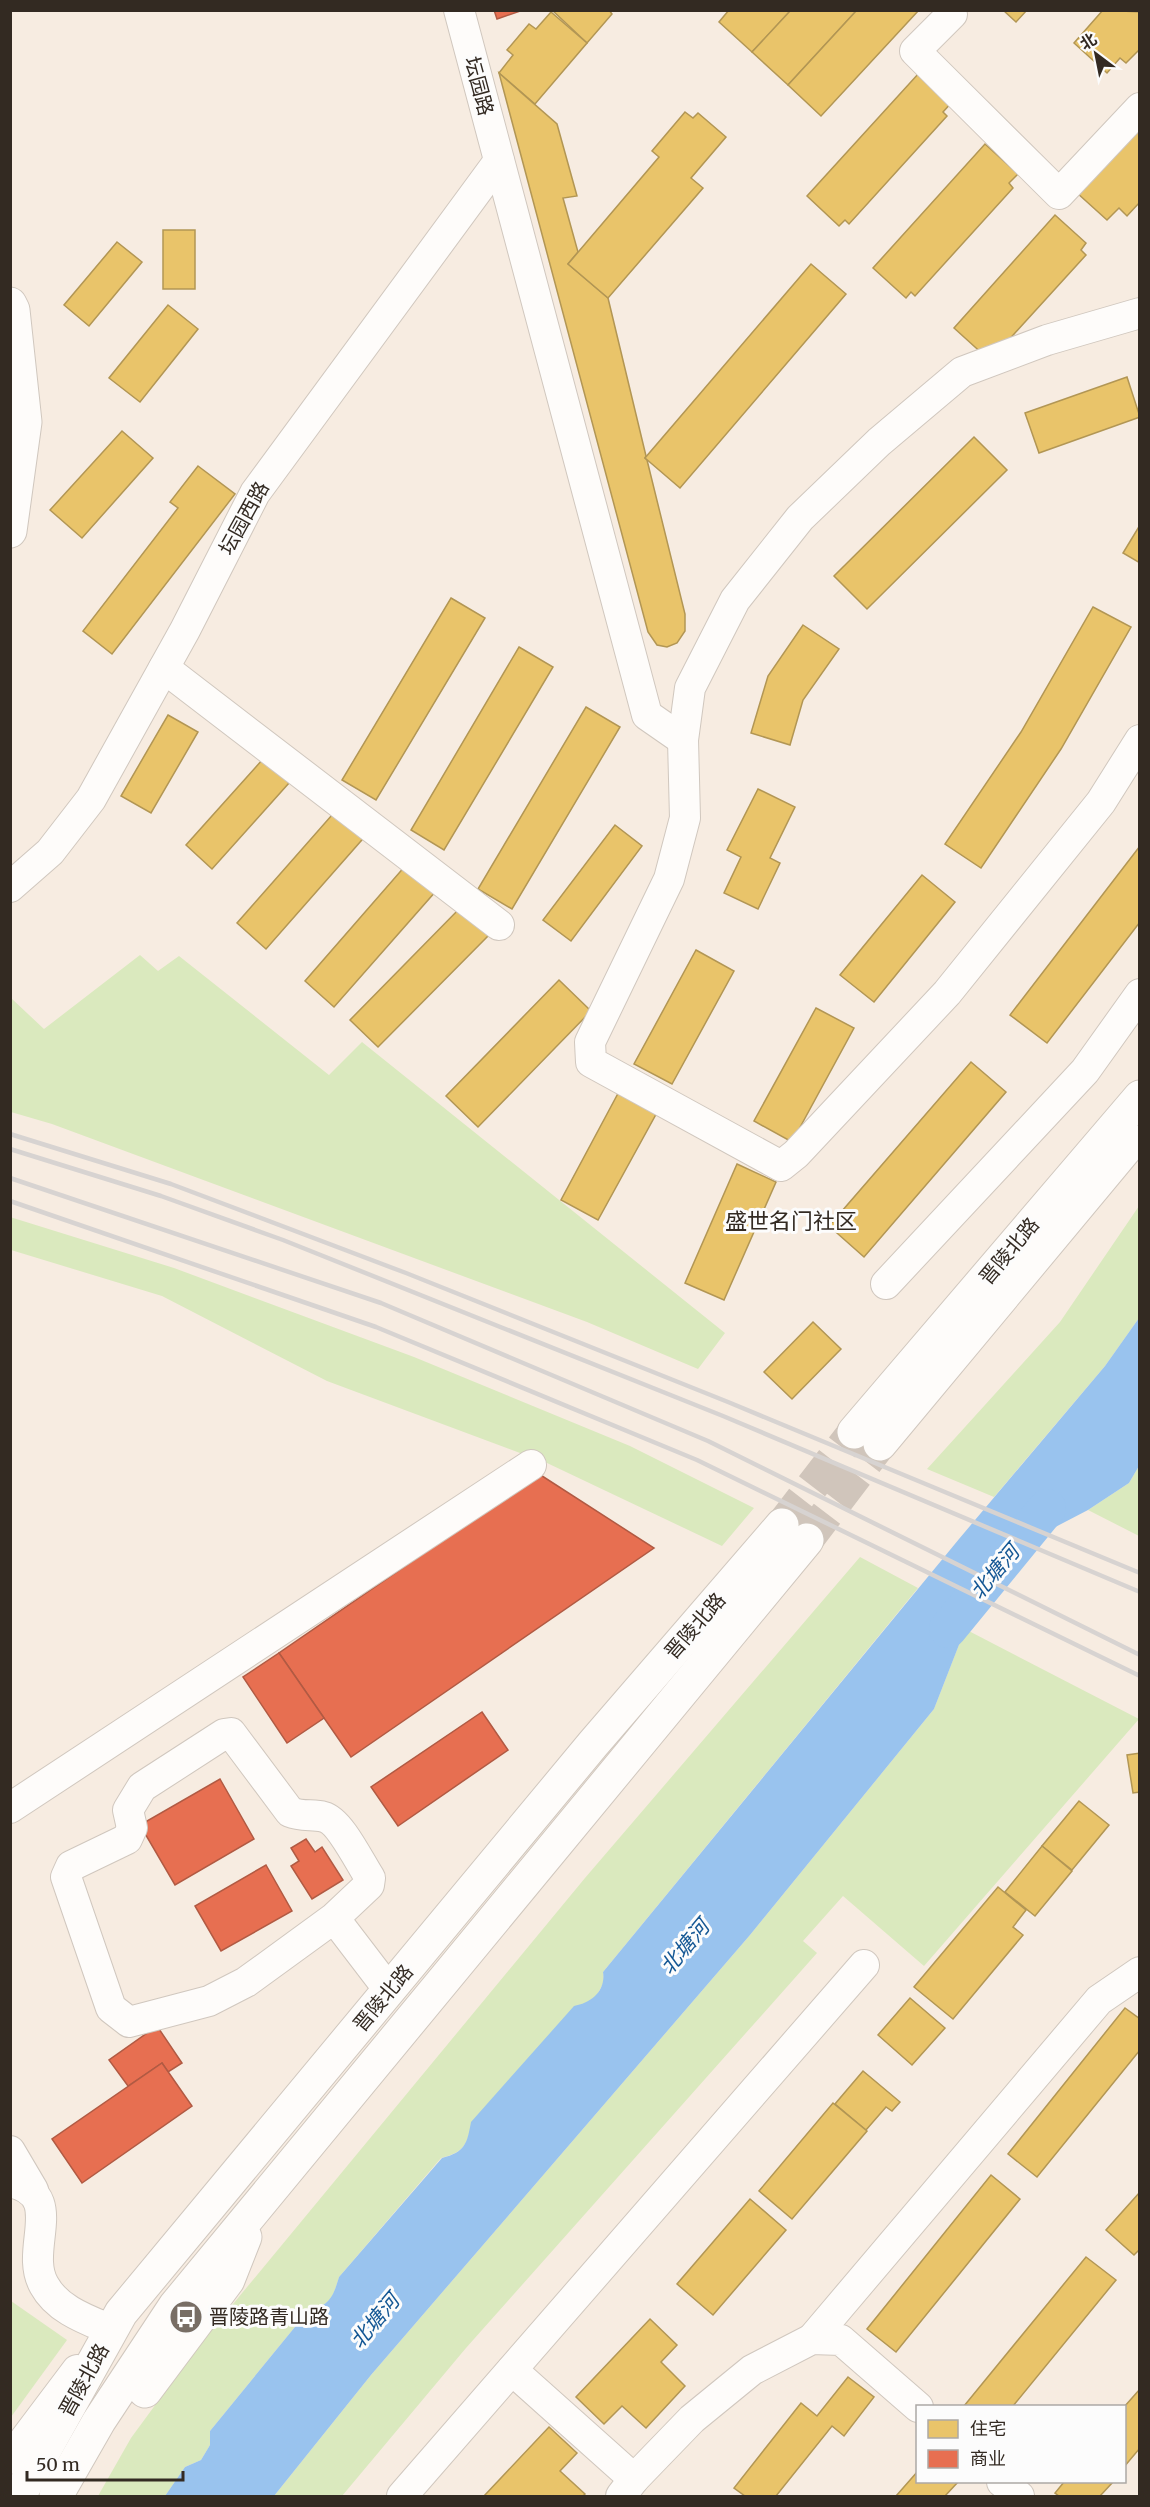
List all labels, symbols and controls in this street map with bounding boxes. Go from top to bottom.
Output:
north arrow [1066,24,1126,84]
text: 北 [1076,29,1100,54]
street label: 坛园路 [460,54,499,118]
street label: 坛园西路 [213,477,274,559]
district label: 盛世名门社区 [725,1207,857,1235]
street label: 晋陵北路 [973,1212,1044,1289]
water label: 北塘河 [964,1536,1028,1604]
street label: 晋陵北路 [659,1587,730,1664]
water label: 北塘河 [654,1911,718,1979]
street label: 晋陵北路 [347,1959,418,2036]
water label: 北塘河 [344,2285,408,2353]
bus stop icon: 晋陵路青山路 [168,2299,204,2335]
place label: 晋陵路青山路 [209,2304,329,2329]
street label: 晋陵北路 [53,2339,114,2421]
legend [916,2405,1126,2483]
text: 住宅 [970,2417,1006,2440]
scale bar [27,2444,183,2482]
text: 商业 [970,2447,1006,2470]
text: 50 m [36,2453,80,2476]

